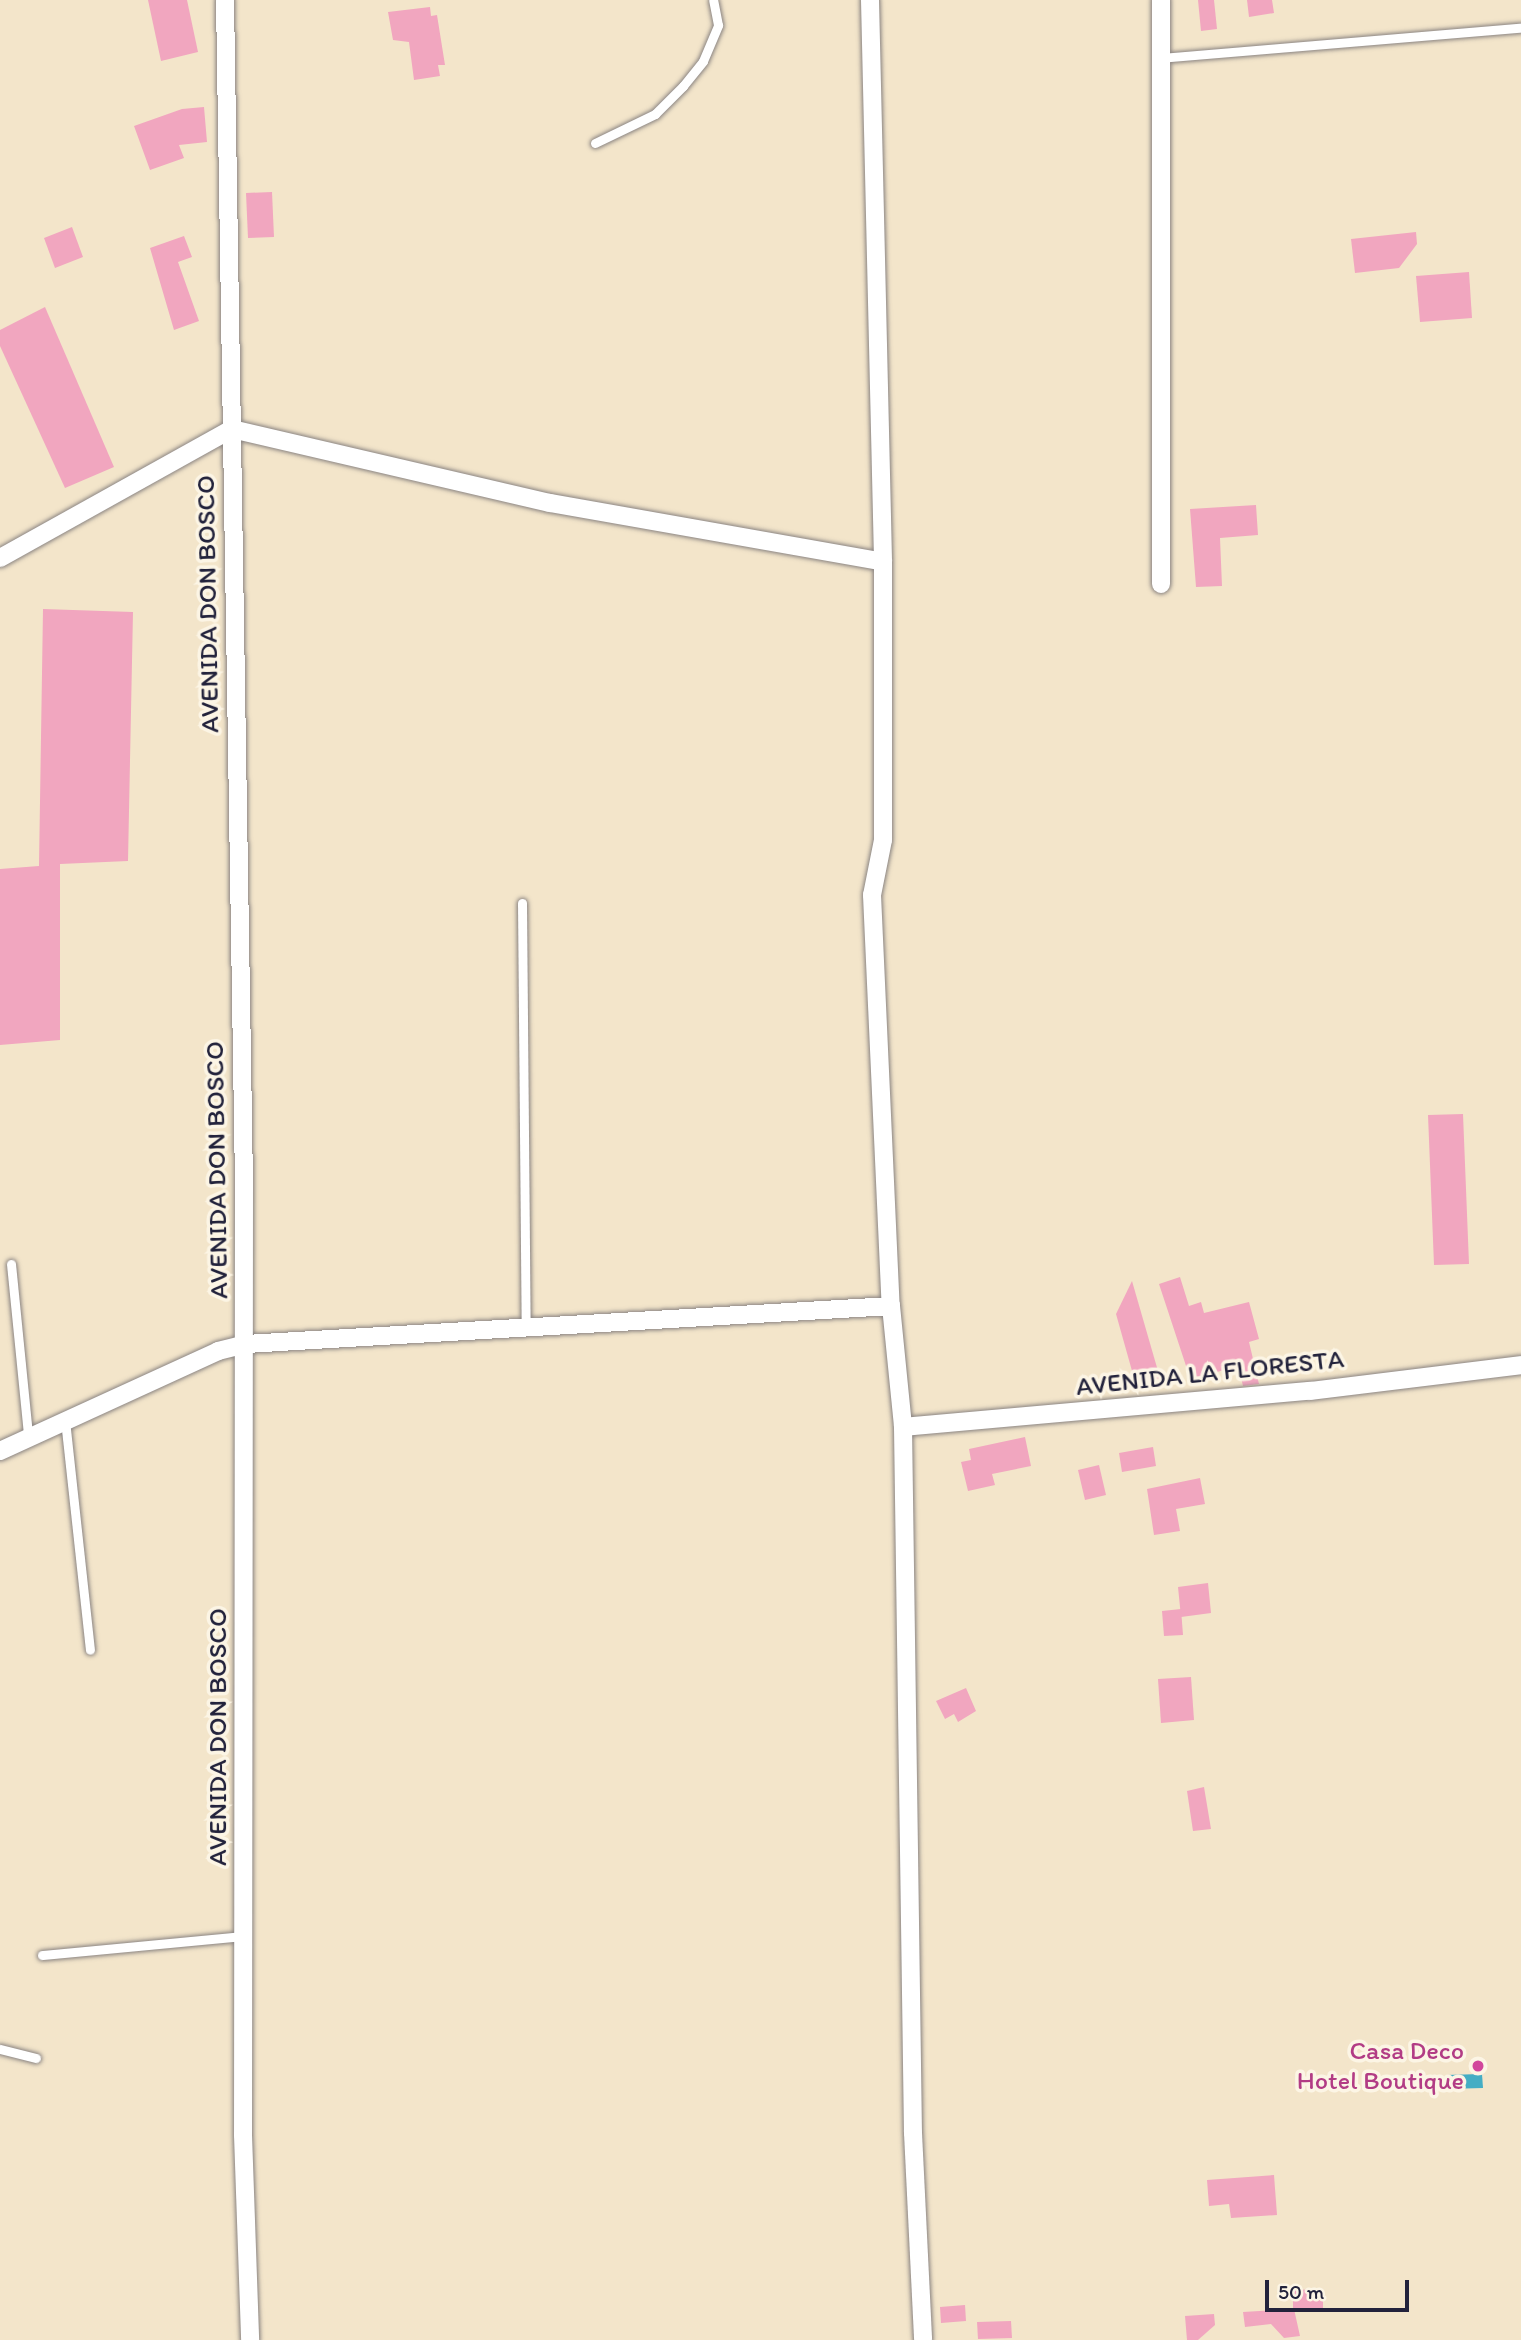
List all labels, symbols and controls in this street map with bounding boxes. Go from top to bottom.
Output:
street label: AVENIDA DON BOSCO [190,475,226,733]
street label: AVENIDA DON BOSCO [199,1041,235,1299]
street label: AVENIDA LA FLORESTA [1074,1343,1346,1403]
street label: AVENIDA DON BOSCO [202,1608,234,1866]
place label: Casa Deco Hotel Boutique [1297,2035,1464,2096]
marker: Casa Deco Hotel Boutique [1470,2058,1486,2074]
scale bar [1269,2266,1412,2310]
text: 50 m [1278,2279,1324,2304]

